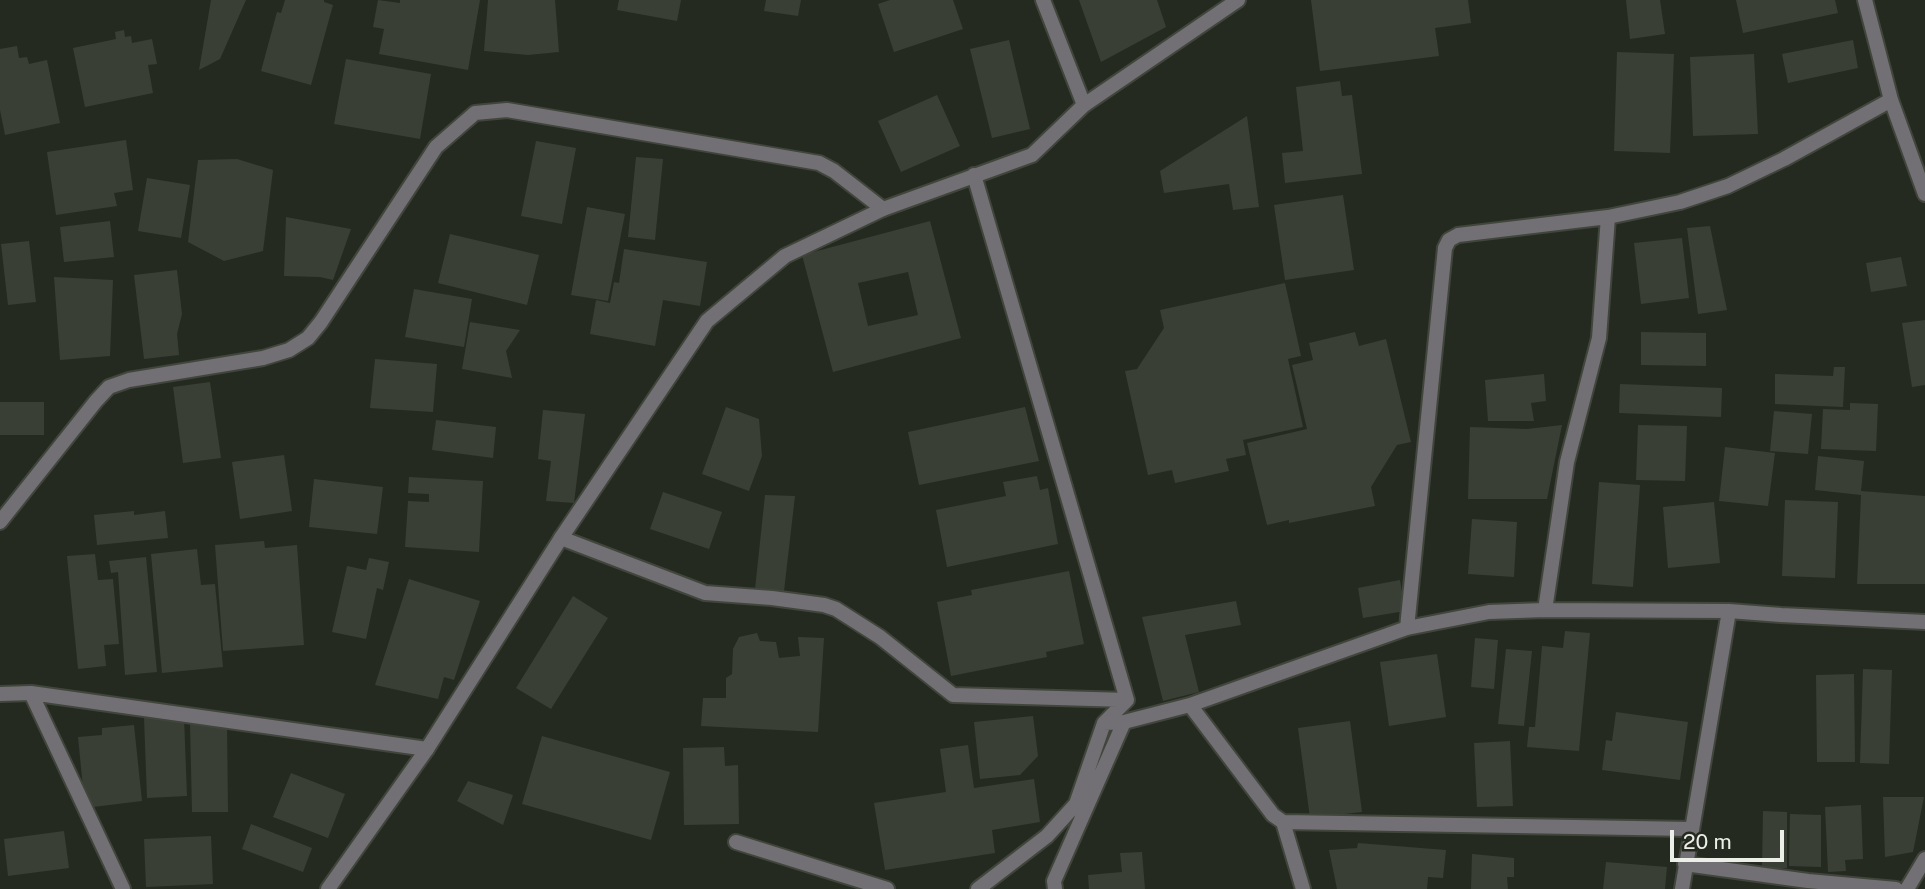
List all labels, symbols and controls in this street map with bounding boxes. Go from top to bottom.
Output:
scale bar [1673,816,1787,860]
text: 20 m [1683,829,1732,854]

